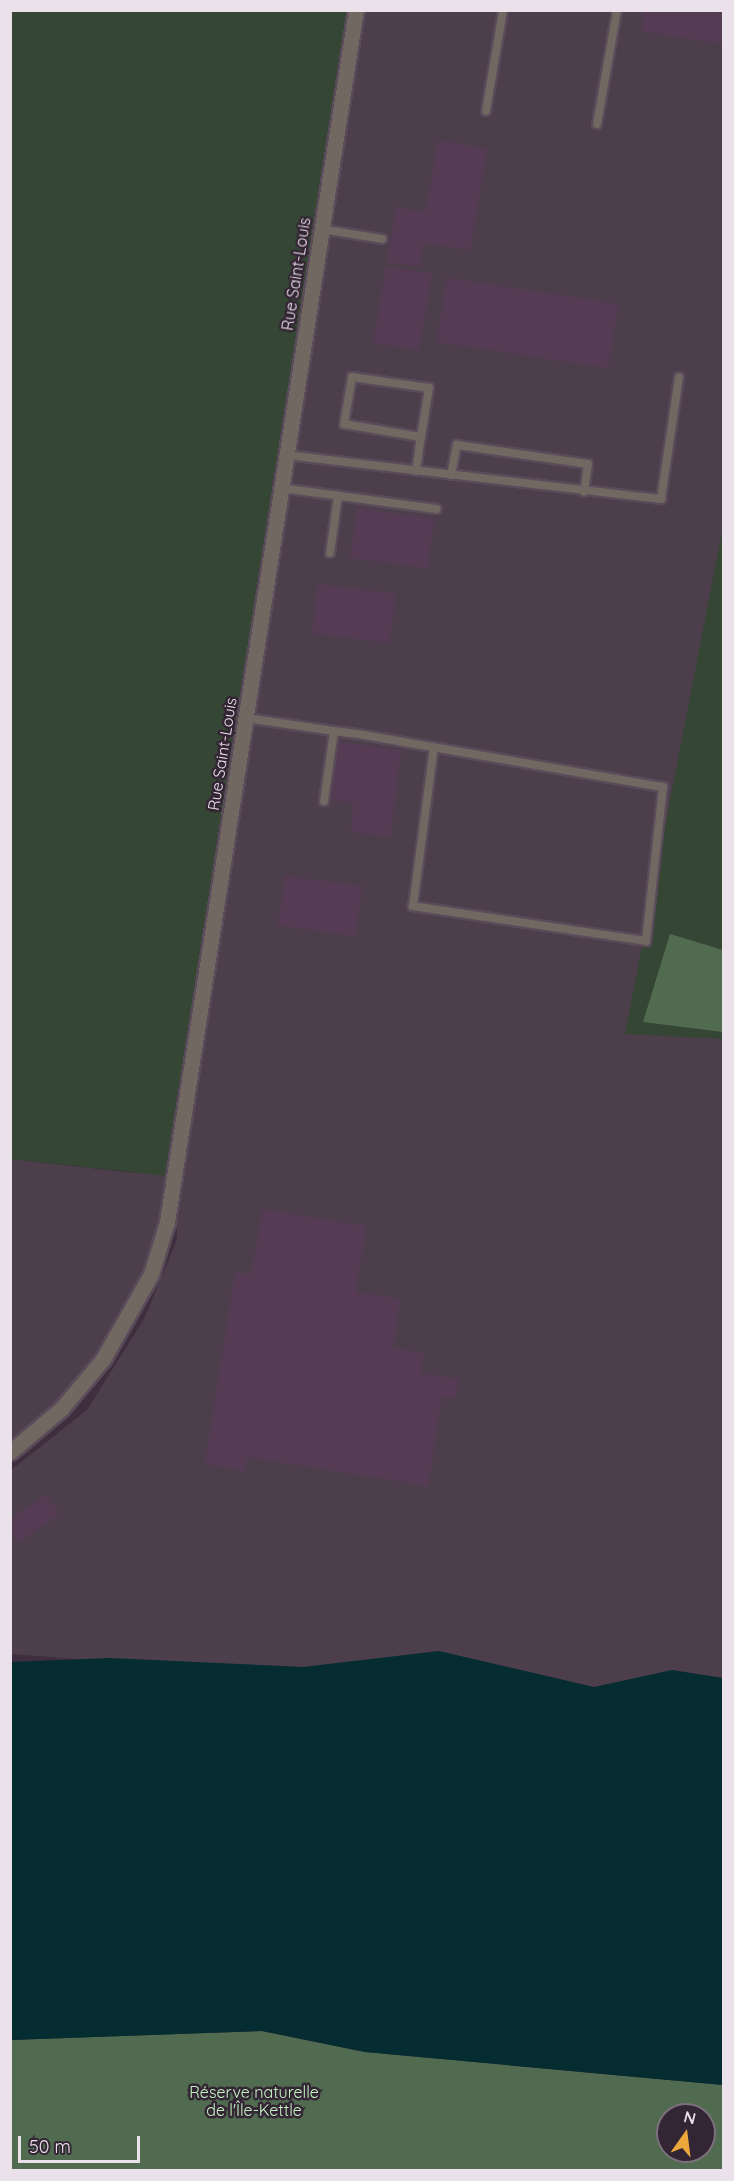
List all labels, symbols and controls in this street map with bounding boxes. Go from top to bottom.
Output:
street label: Rue Saint-Louis [278,216,314,332]
street label: Rue Saint-Louis [204,696,240,812]
park label: Réserve naturelle de l'Île-Kettle [189,2082,319,2120]
north arrow [656,2103,716,2163]
text: N [682,2106,698,2129]
scale bar [21,2124,142,2162]
text: 50 m [29,2135,71,2158]

